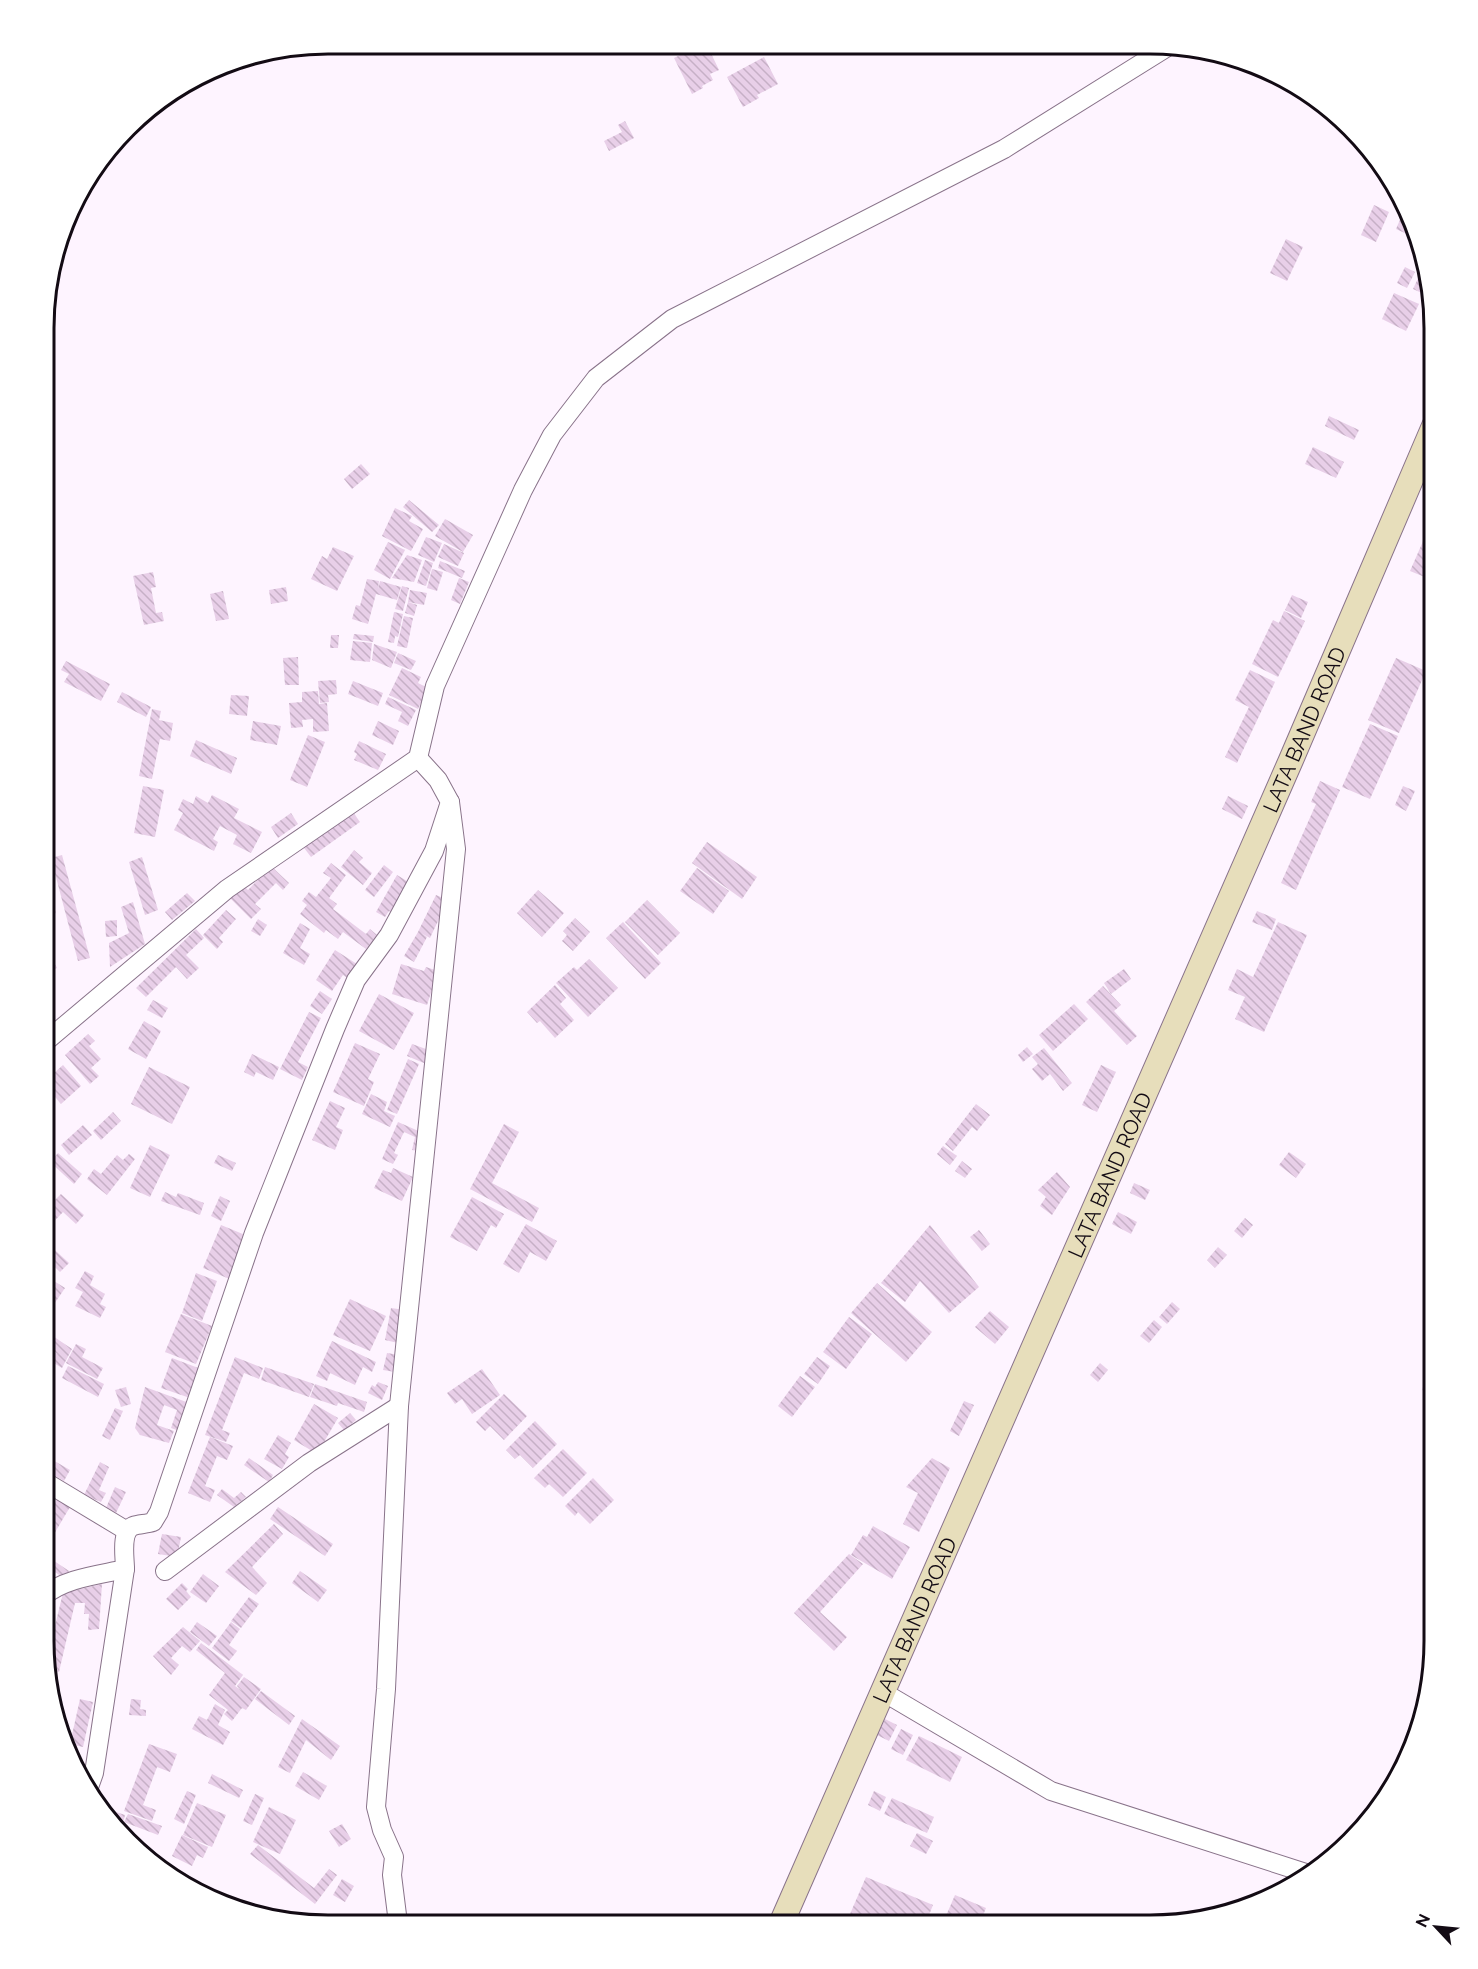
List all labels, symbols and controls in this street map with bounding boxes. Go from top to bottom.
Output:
street label: LATA BAND ROAD [1257,643,1351,816]
street label: LATA BAND ROAD [1062,1088,1156,1261]
street label: LATA BAND ROAD [867,1533,961,1706]
north arrow [1406,1897,1466,1957]
text: N [1412,1911,1434,1930]

